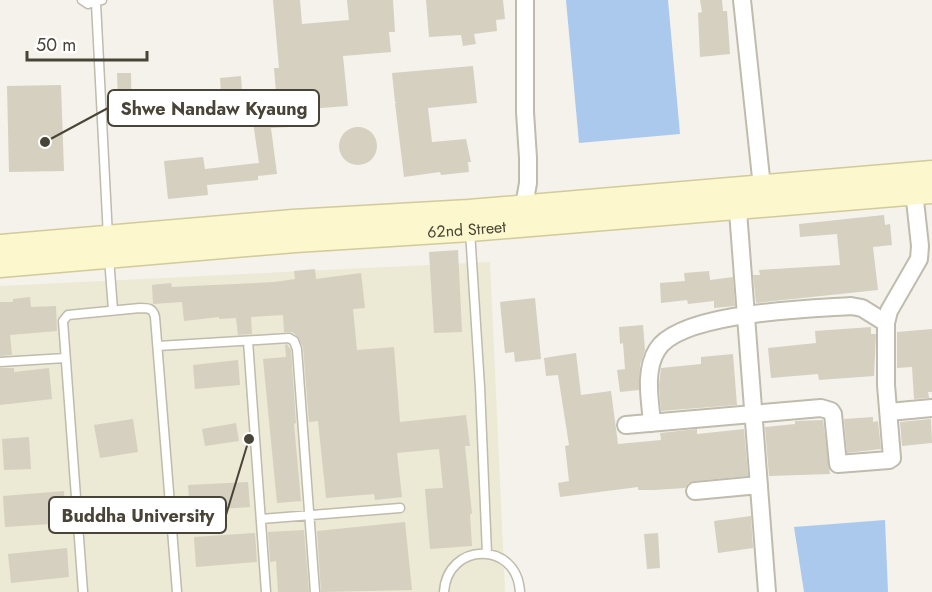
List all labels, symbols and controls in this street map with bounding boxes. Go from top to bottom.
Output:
scale bar [27,24,147,62]
text: 50 m [36,32,76,58]
callout: Shwe Nandaw Kyaung [108,90,319,126]
text: Shwe Nandaw Kyaung [120,96,308,122]
street label: 62nd Street [427,215,507,243]
callout: Buddha University [49,497,226,533]
text: Buddha University [62,503,215,529]

